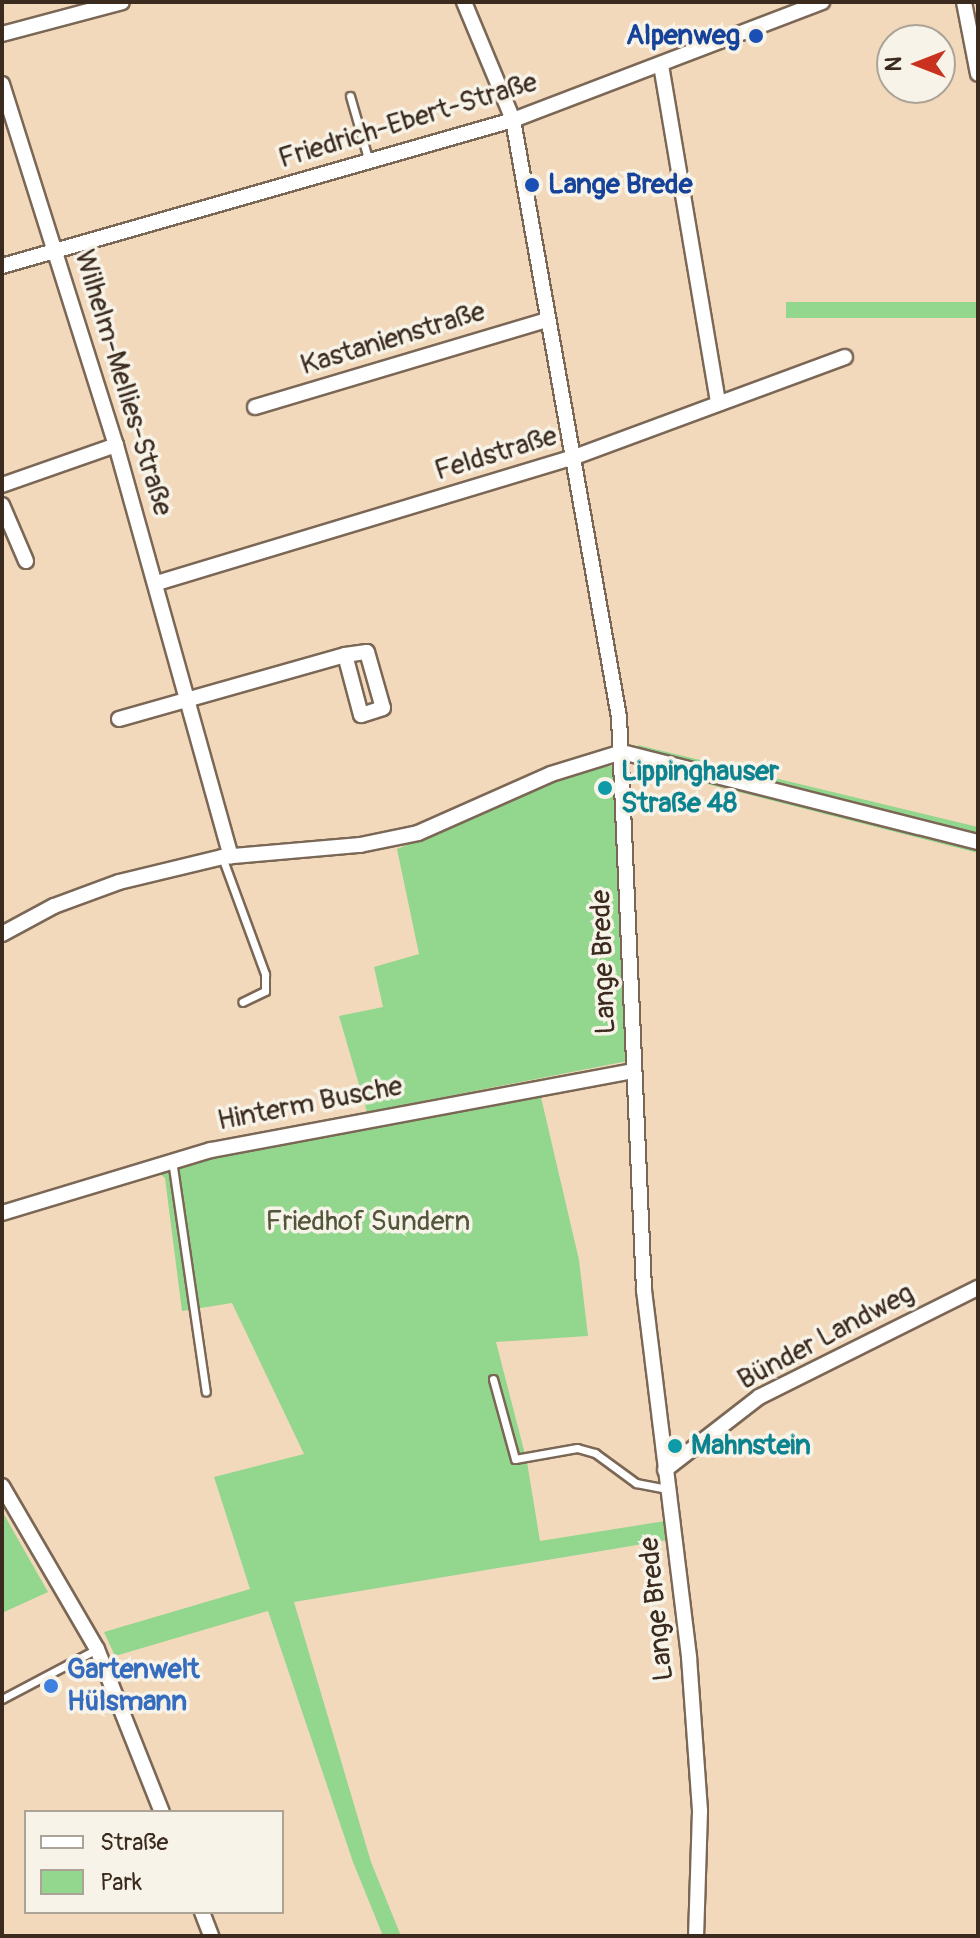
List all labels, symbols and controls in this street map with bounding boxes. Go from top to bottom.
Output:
place label: Alpenweg [626,19,740,53]
north arrow [876,24,956,104]
marker: Alpenweg [747,27,765,45]
text: N [880,57,908,71]
street label: Friedrich-Ebert-Straße [275,66,541,176]
place label: Lange Brede [548,168,693,202]
marker: Lange Brede [523,176,541,194]
street label: Wilhelm-Mellies-Straße [67,246,179,520]
street label: Kastanienstraße [297,295,489,383]
street label: Feldstraße [431,420,561,488]
place label: Lippinghauser Straße 48 [621,755,779,821]
marker: Lippinghauser Straße 48 [596,779,614,797]
street label: Lange Brede [585,889,623,1035]
street label: Hinterm Busche [215,1070,405,1138]
park label: Friedhof Sundern [266,1205,470,1239]
street label: Bünder Landweg [732,1277,920,1397]
place label: Mahnstein [691,1429,811,1463]
marker: Mahnstein [666,1437,684,1455]
street label: Lange Brede [633,1535,681,1683]
place label: Gartenwelt Hülsmann [67,1653,200,1719]
marker: Gartenwelt Hülsmann [42,1677,60,1695]
legend [24,1810,284,1914]
text: Straße [100,1828,168,1857]
text: Park [100,1868,142,1897]

